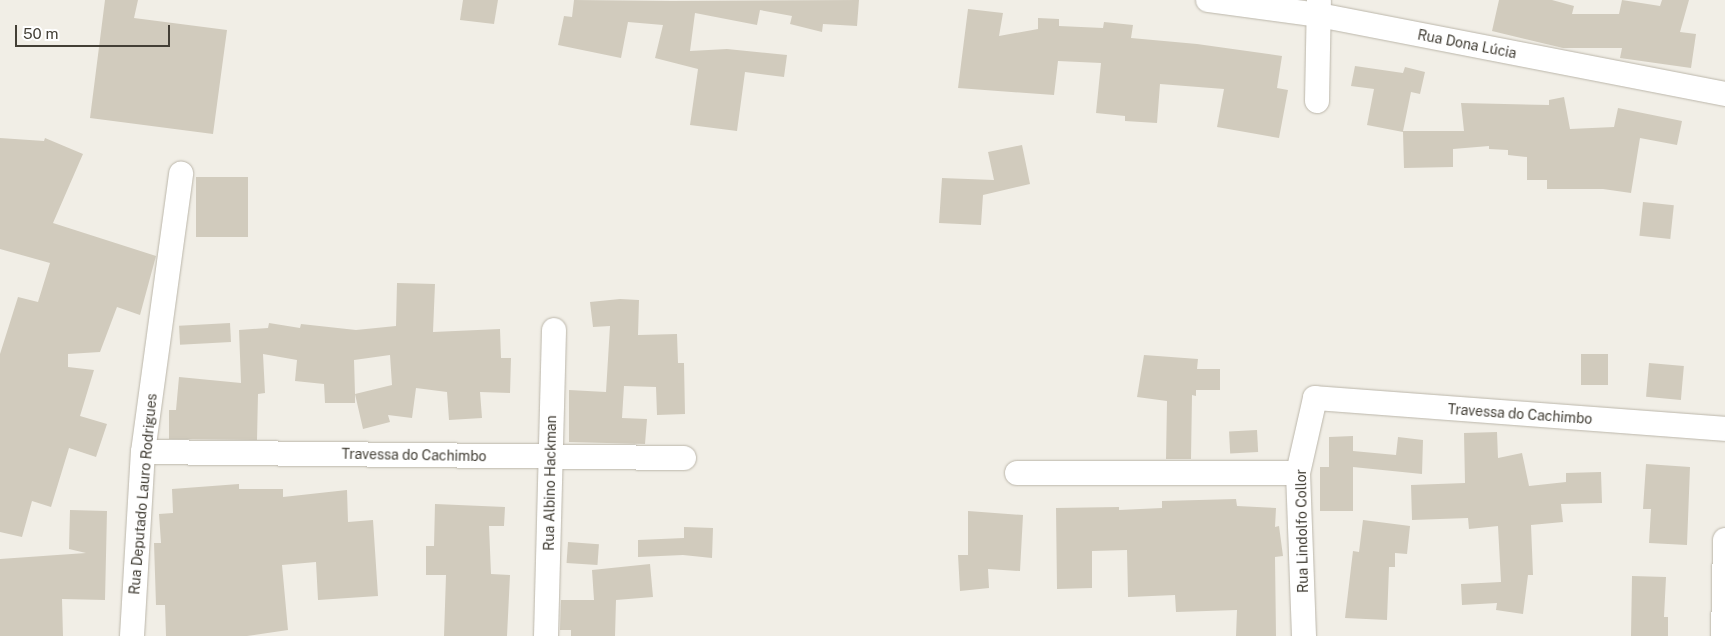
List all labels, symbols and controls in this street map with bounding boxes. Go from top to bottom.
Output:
scale bar [18,15,172,47]
text: 50 m [23,25,58,42]
street label: Rua Dona Lúcia [1416,26,1518,62]
street label: Rua Deputado Lauro Rodrigues [126,393,160,595]
street label: Travessa do Cachimbo [1447,401,1593,427]
street label: Rua Albino Hackman [540,415,560,551]
street label: Travessa do Cachimbo [341,445,487,465]
street label: Rua Lindolfo Collor [1293,469,1311,593]

